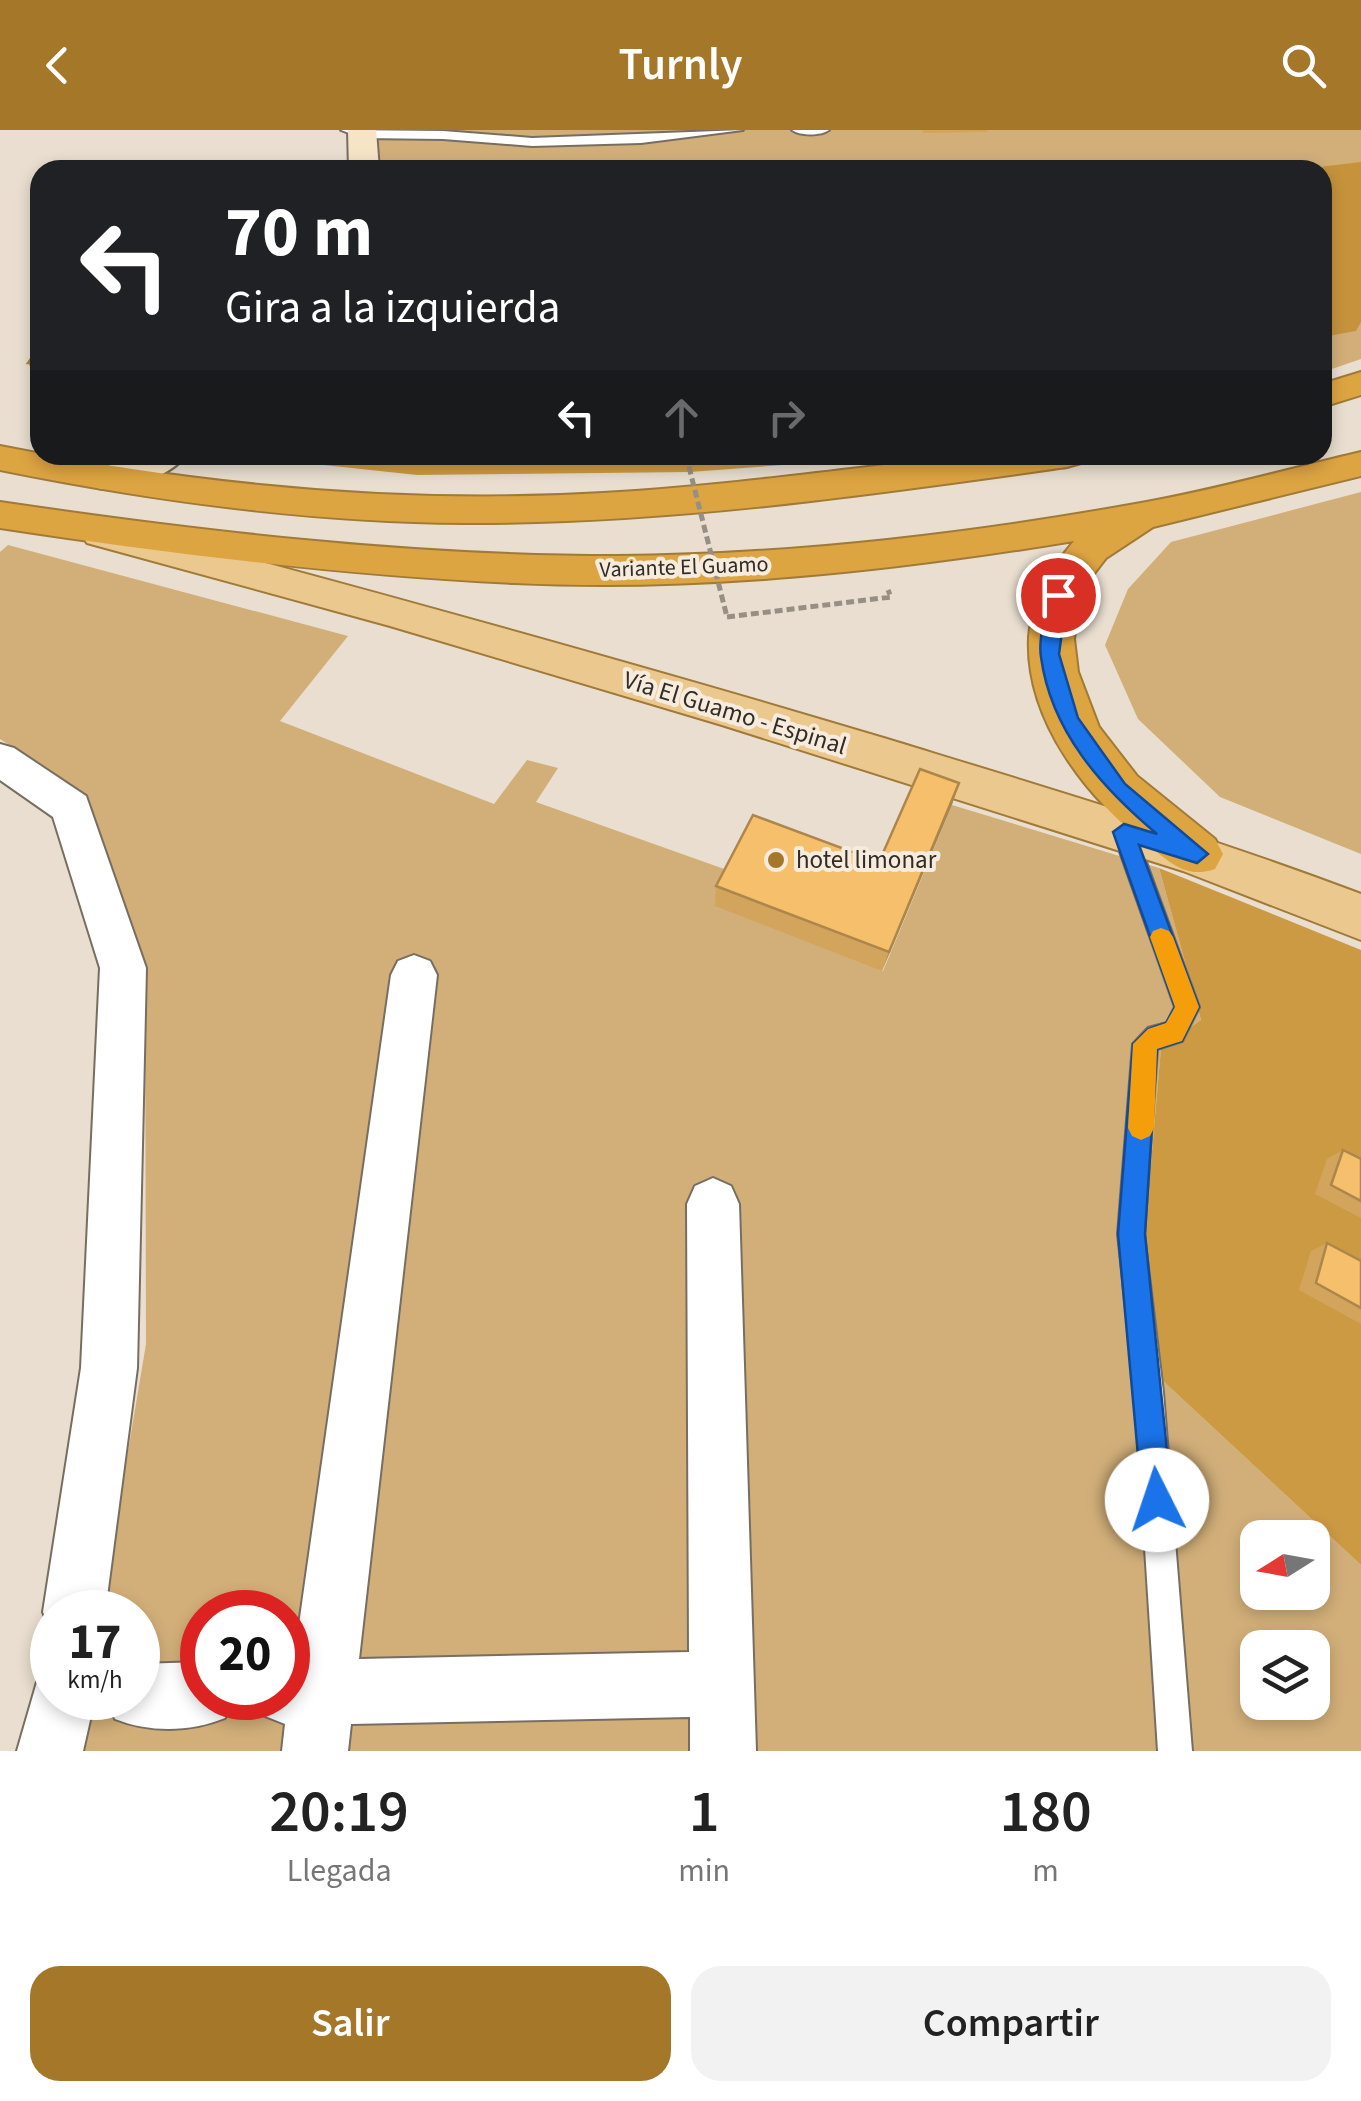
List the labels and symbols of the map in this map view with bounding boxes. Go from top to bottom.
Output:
street label: Variante El Guamo [599,548,769,586]
pin [1016,553,1101,638]
street label: Vía El Guamo - Espinal [619,662,851,764]
place label: hotel limonar [796,842,937,878]
marker: hotel limonar [765,849,787,871]
position arrow [1105,1448,1209,1552]
north arrow [1240,1520,1330,1610]
speed limit sign: 20 [180,1590,310,1720]

